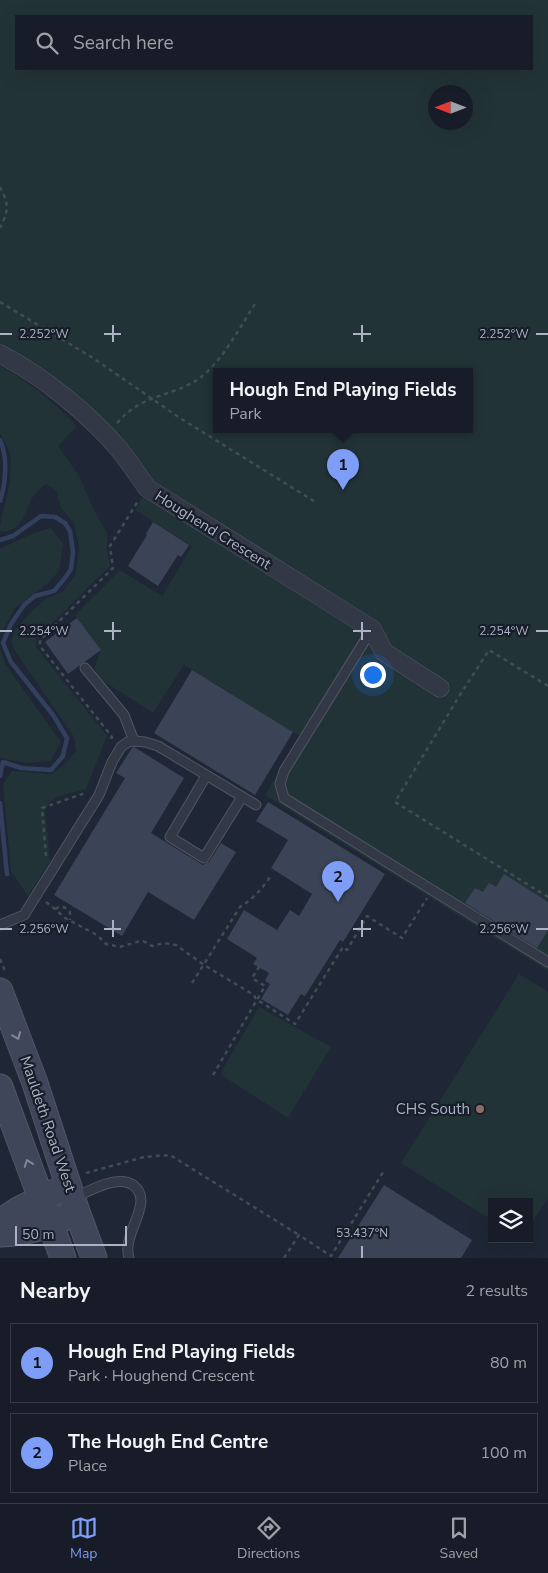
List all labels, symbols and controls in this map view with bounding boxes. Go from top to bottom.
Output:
search box [15,15,533,70]
icon: search [33,29,61,57]
text: Search here [73,30,174,56]
north arrow [428,85,473,130]
text: 2.252°W [19,326,69,342]
text: 2.252°W [479,326,529,342]
popup [213,368,473,433]
text: Hough End Playing Fields [229,377,457,403]
text: Park [229,403,261,425]
pin: 1 [327,449,359,490]
street label: Houghend Crescent [151,486,276,574]
text: 2.254°W [19,623,69,639]
text: 2.254°W [479,623,529,639]
your location [360,662,386,688]
pin: 2 [322,861,354,902]
text: 2.256°W [19,921,69,937]
text: 2.256°W [479,921,529,937]
one-way arrow [11,1032,21,1040]
street label: Mauldeth Road West [15,1053,81,1195]
place label: CHS South [396,1099,470,1119]
marker: CHS South [474,1103,486,1115]
one-way arrow [24,1159,34,1168]
map controls [488,1198,533,1243]
button: layers [488,1198,533,1243]
scale bar [15,1223,128,1246]
text: 50 m [22,1225,54,1244]
text: 53.437°N [336,1225,388,1241]
text: Nearby [20,1277,90,1305]
text: 2 results [466,1280,528,1302]
text: Hough End Playing Fields [68,1339,295,1365]
text: 1 [32,1352,42,1374]
text: 80 m [490,1352,527,1374]
text: Park · Houghend Crescent [68,1365,254,1387]
text: The Hough End Centre [68,1429,268,1455]
text: 2 [32,1442,42,1464]
text: 100 m [480,1442,527,1464]
text: Place [68,1455,107,1477]
tab: Map [70,1514,98,1563]
tab: Directions [237,1514,300,1563]
tab: Saved [440,1514,478,1563]

